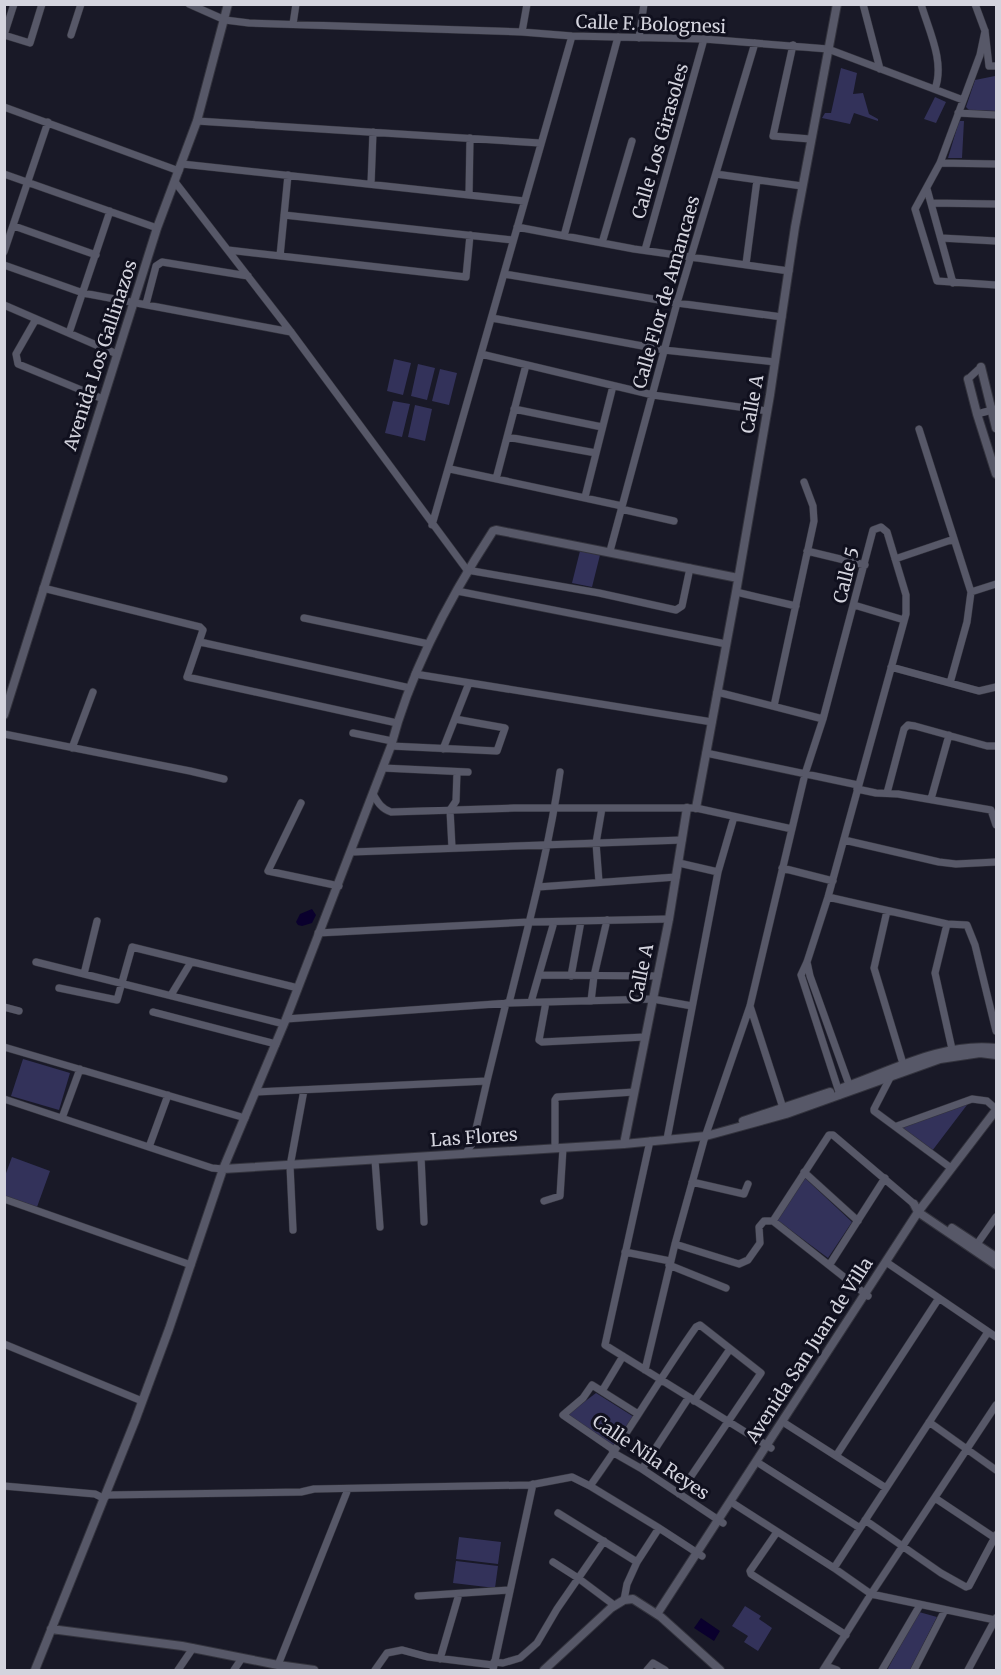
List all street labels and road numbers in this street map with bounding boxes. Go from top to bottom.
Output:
street label: Calle F. Bolognesi [575,10,727,38]
street label: Calle Los Girasoles [627,60,693,221]
street label: Calle Flor de Amancaes [627,193,705,391]
street label: Avenida Los Gallinazos [58,257,142,454]
street label: Calle A [736,373,769,435]
street label: Calle 5 [828,545,864,605]
street label: Calle A [624,941,658,1004]
street label: Las Flores [430,1122,519,1152]
street label: Avenida San Juan de Villa [740,1253,878,1448]
street label: Calle Nila Reyes [588,1409,714,1505]

